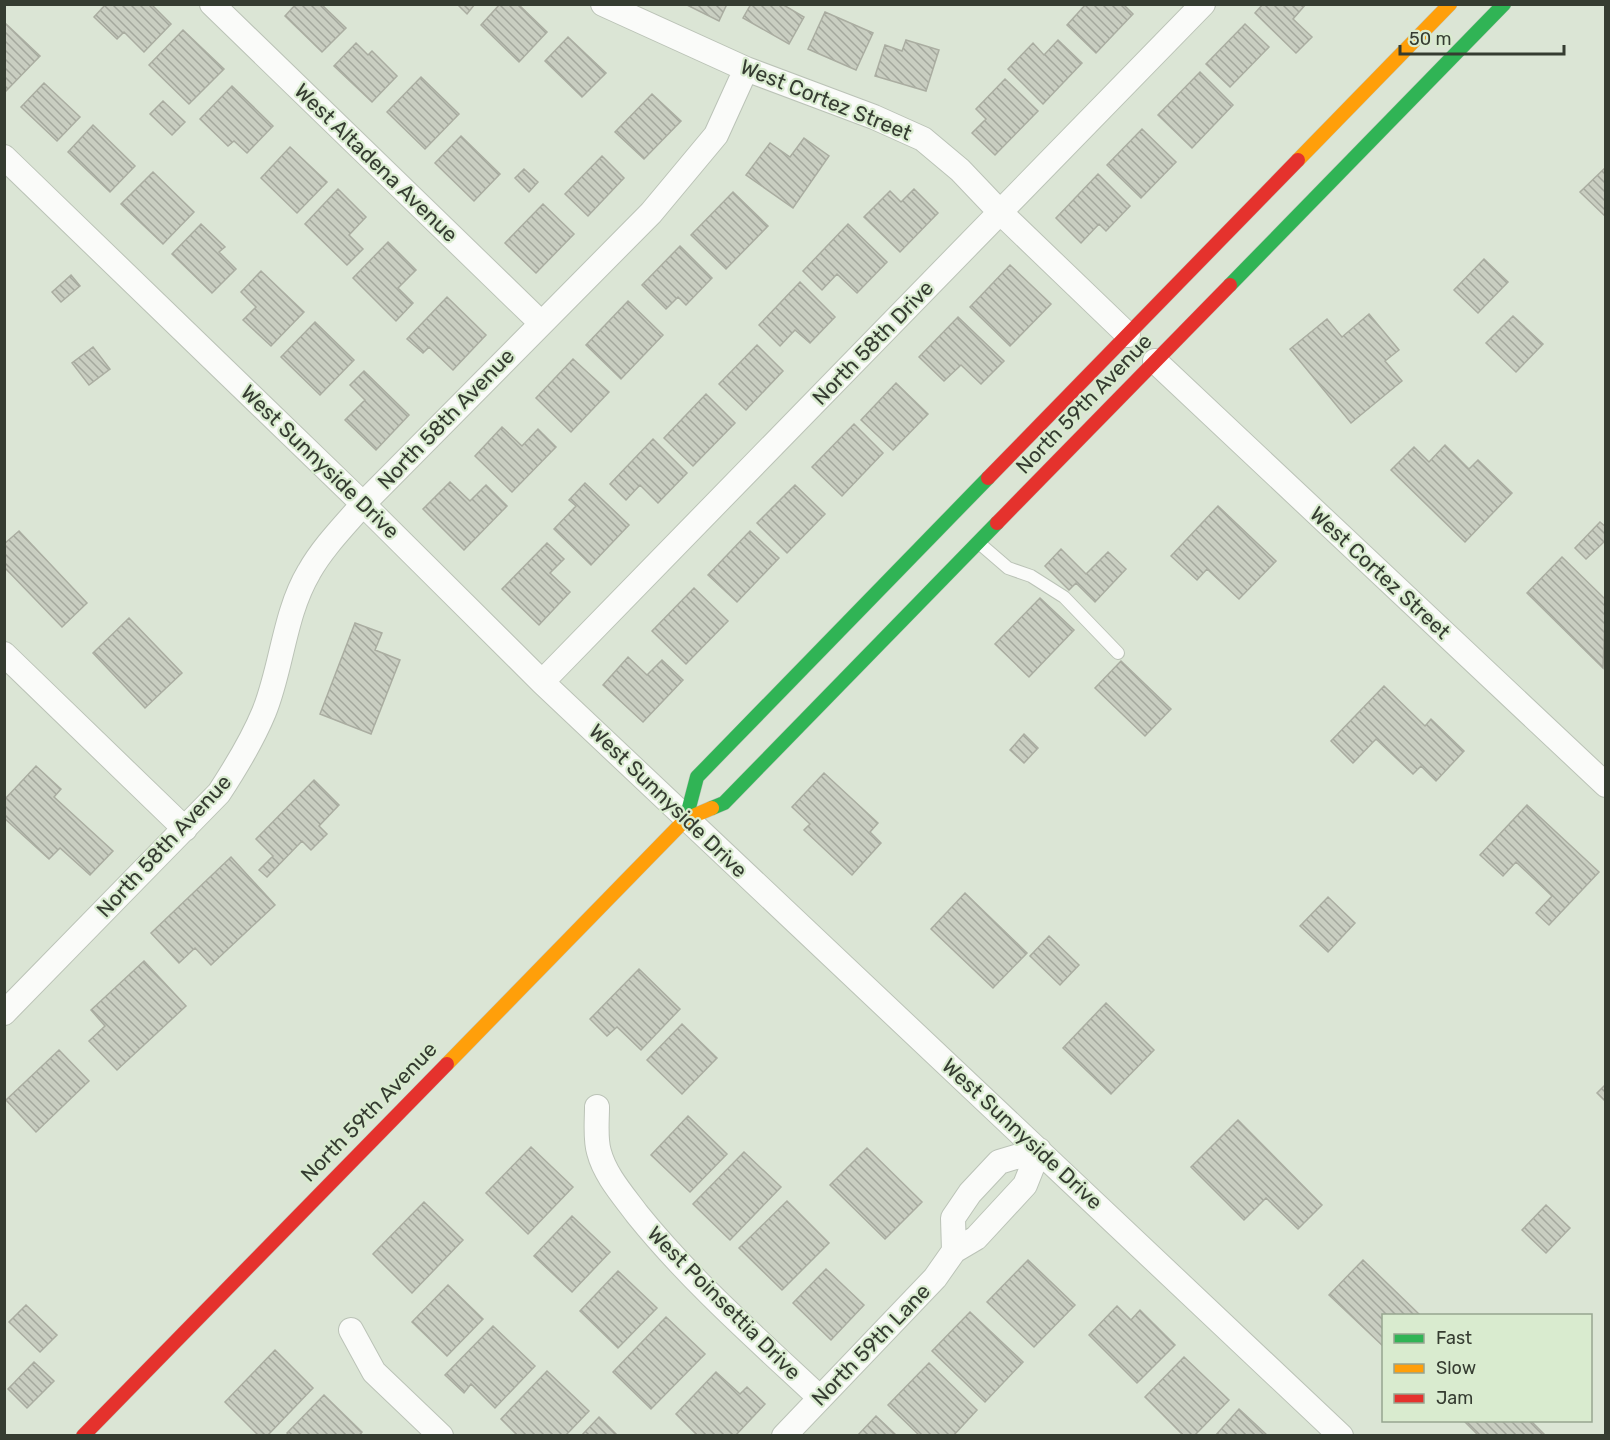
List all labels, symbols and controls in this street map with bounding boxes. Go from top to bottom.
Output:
scale bar [1400,18,1564,56]
text: 50 m [1409,28,1452,50]
street label: West Cortez Street [737,54,916,145]
street label: West Altadena Avenue [289,78,463,247]
street label: North 58th Drive [807,275,938,410]
street label: North 59th Avenue [1010,328,1157,479]
street label: North 58th Avenue [372,343,519,494]
street label: West Sunnyside Drive [236,380,405,544]
street label: West Cortez Street [1305,501,1456,644]
street label: West Sunnyside Drive [584,719,753,883]
street label: North 58th Avenue [91,769,236,922]
street label: North 59th Avenue [295,1036,442,1187]
street label: West Sunnyside Drive [937,1053,1108,1214]
street label: West Poinsettia Drive [642,1221,806,1385]
street label: North 59th Lane [806,1279,935,1411]
legend [1382,1314,1592,1422]
text: Fast [1436,1327,1472,1349]
text: Slow [1436,1357,1476,1379]
text: Jam [1436,1387,1473,1409]

